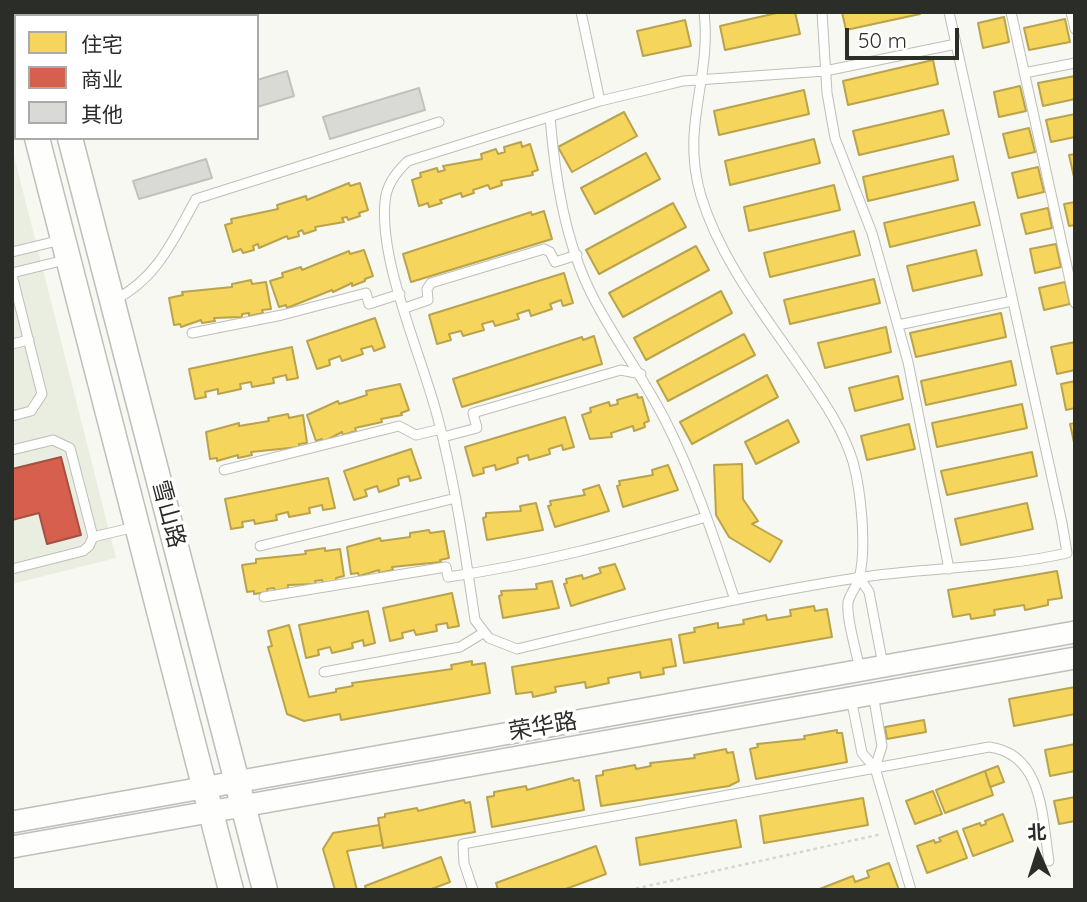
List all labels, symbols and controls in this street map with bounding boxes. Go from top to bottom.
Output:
legend [14,14,259,140]
scale bar [849,14,963,58]
text: 50 m [858,27,907,53]
text: 住宅 [81,31,123,57]
text: 商业 [81,66,123,92]
text: 其他 [81,101,123,127]
street label: 雪山路 [146,477,190,551]
street label: 荣华路 [507,707,579,747]
north arrow [1003,818,1073,888]
text: 北 [1027,820,1047,845]

